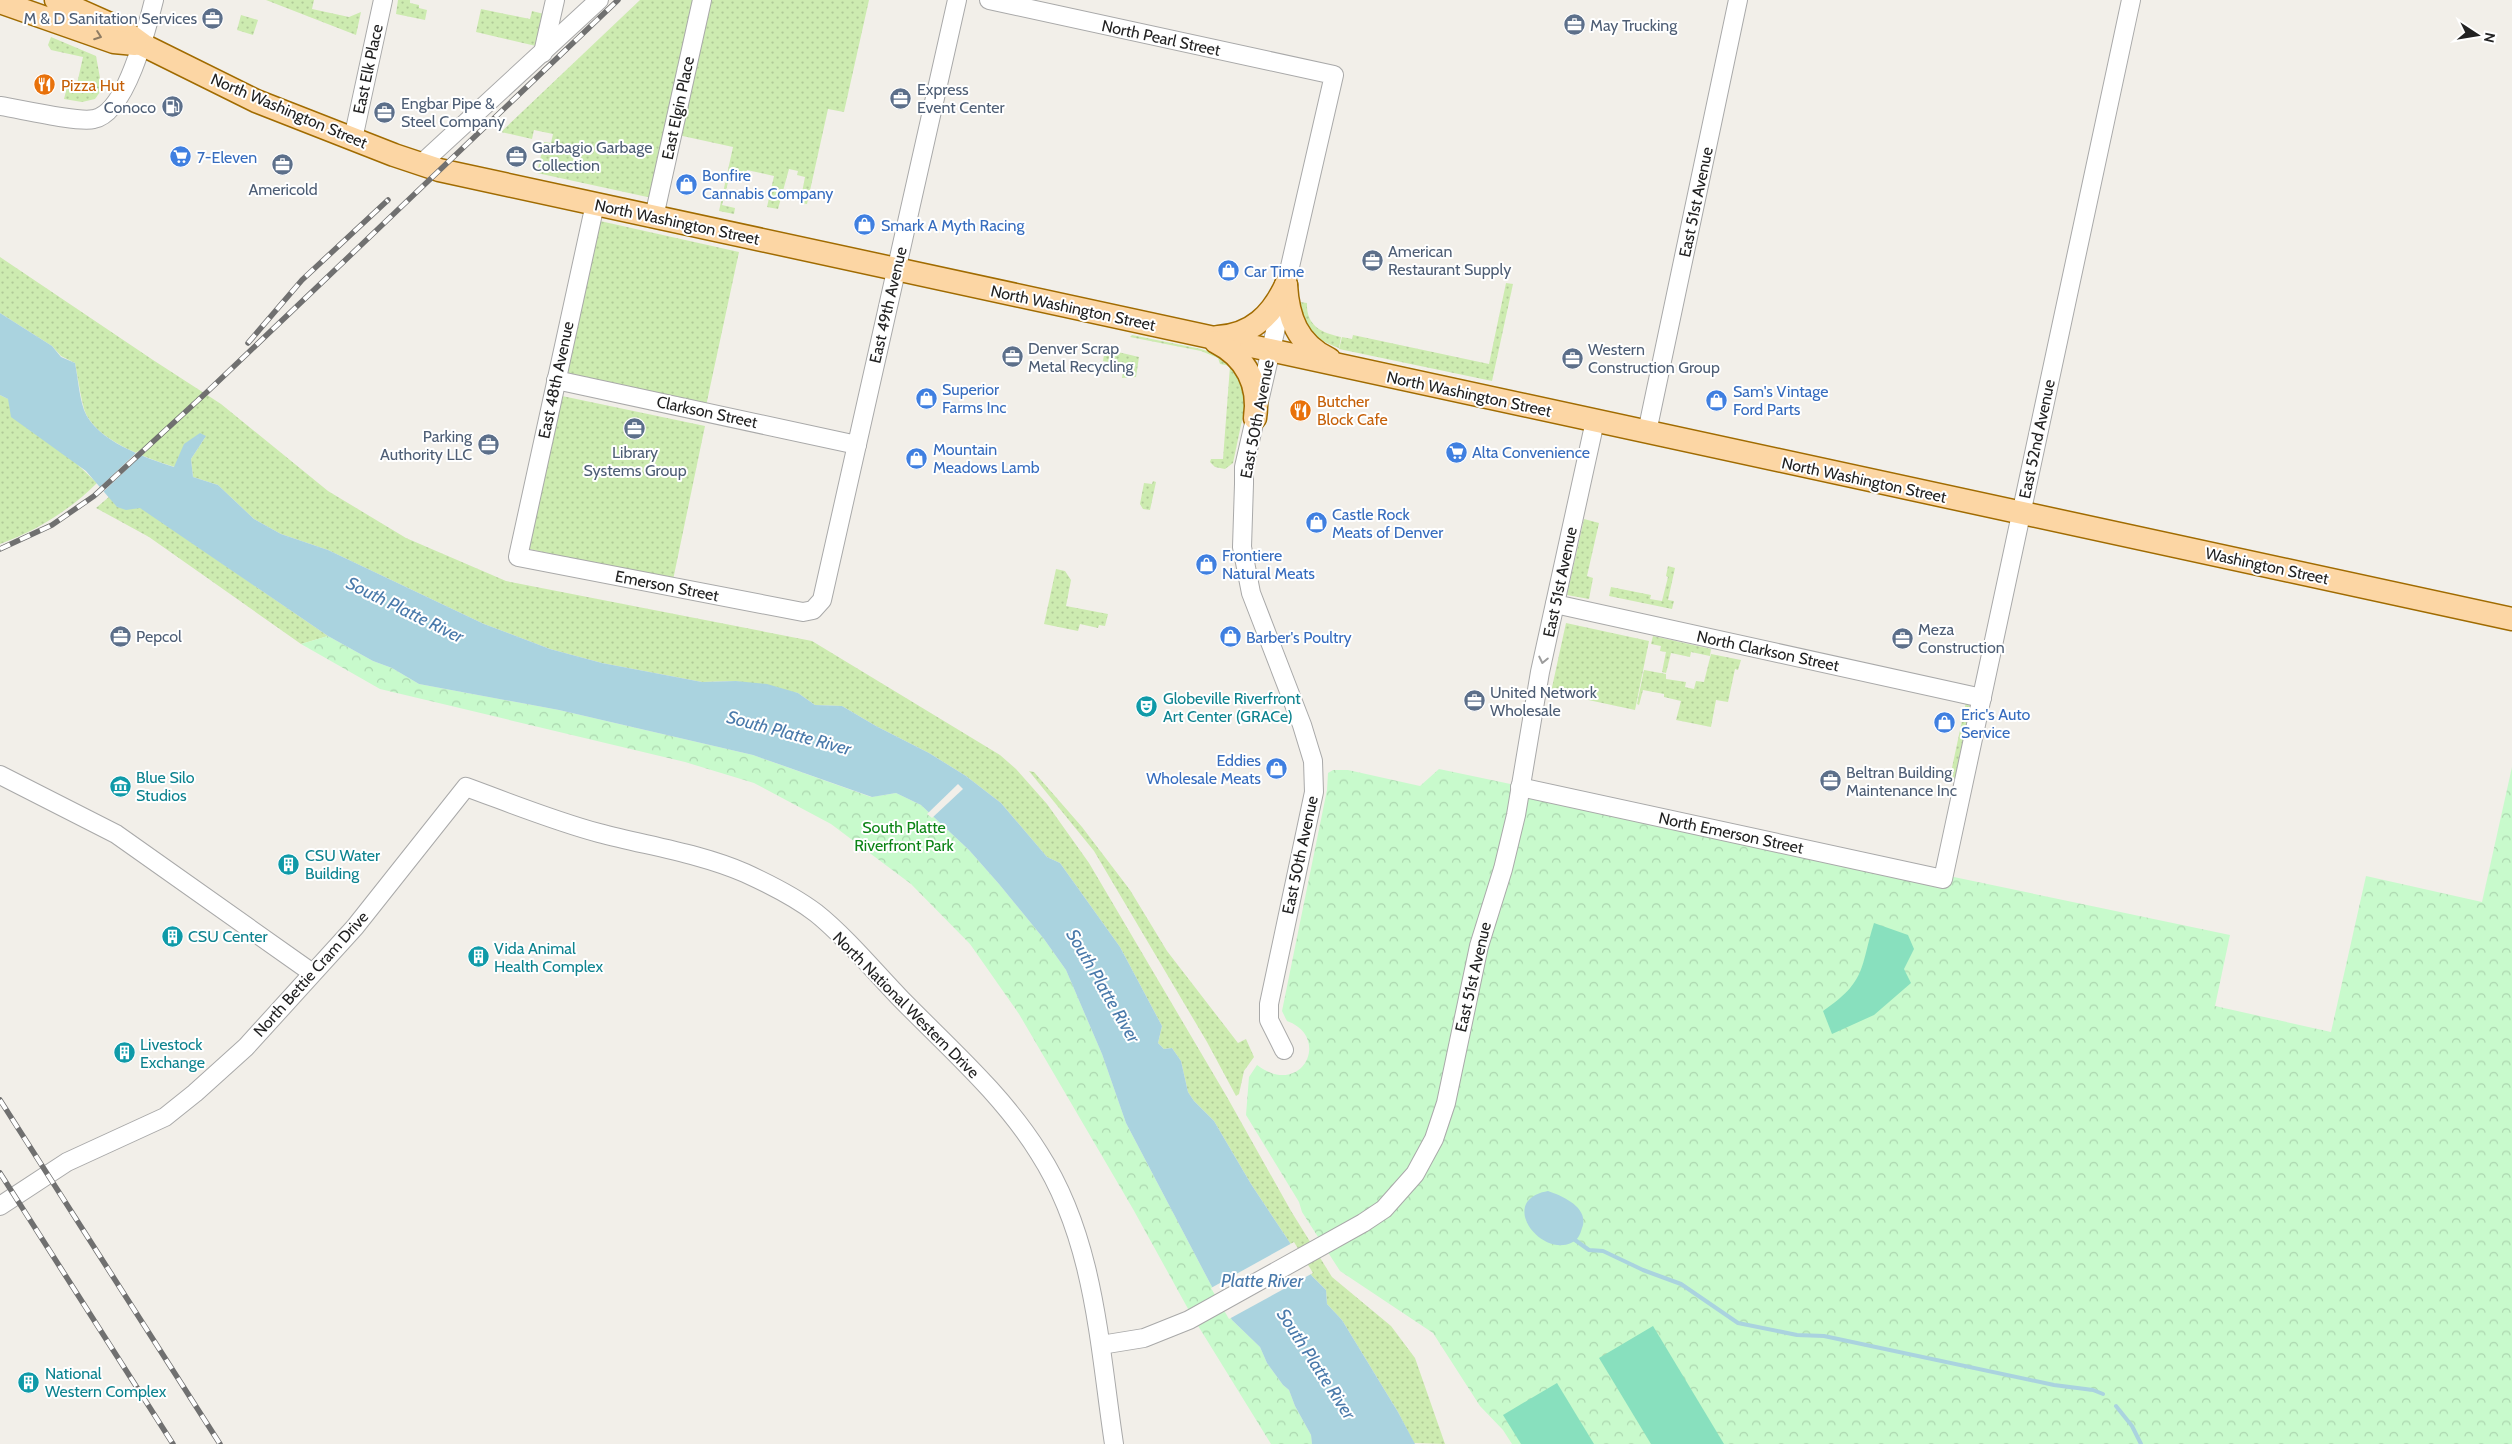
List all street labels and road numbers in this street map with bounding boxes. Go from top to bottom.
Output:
street label: North Pearl Street [1100,16,1223,60]
street label: East Elk Place [349,22,387,116]
street label: East Elgin Place [658,55,698,161]
street label: North Washington Street [208,69,371,153]
street label: East 51st Avenue [1675,145,1717,259]
street label: North Washington Street [593,195,762,249]
street label: East 49th Avenue [865,245,911,365]
street label: North Washington Street [989,281,1158,335]
street label: East 48th Avenue [534,320,578,440]
street label: East 50th Avenue [1236,358,1278,480]
street label: North Washington Street [1385,367,1554,421]
street label: East 52nd Avenue [2015,378,2059,500]
street label: Clarkson Street [655,392,760,432]
street label: North Washington Street [1780,453,1949,507]
street label: East 51st Avenue [1539,525,1581,639]
street label: Washington Street [2204,544,2331,588]
street label: Emerson Street [614,567,721,605]
street label: North Clarkson Street [1695,627,1842,676]
street label: East 50th Avenue [1278,794,1322,916]
street label: North Emerson Street [1657,808,1806,858]
street label: North Bettie Cram Drive [250,907,372,1041]
street label: East 51st Avenue [1451,920,1495,1034]
street label: North National Western Drive [829,928,983,1082]

